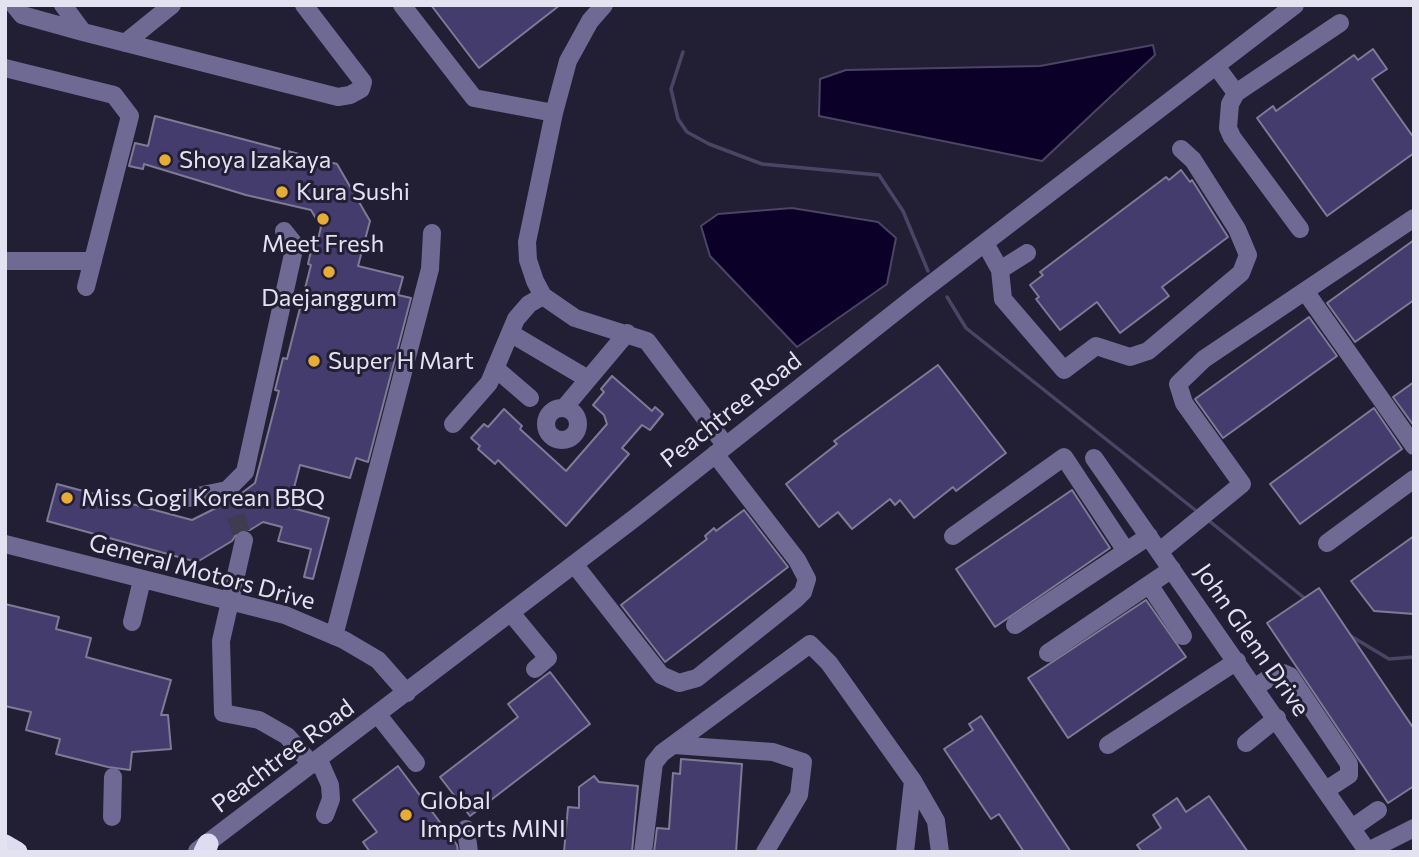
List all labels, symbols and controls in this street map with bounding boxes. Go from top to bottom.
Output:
place label: Shoya Izakaya [179,146,331,174]
marker: Shoya Izakaya [157,152,173,168]
place label: Kura Sushi [296,178,410,206]
marker: Kura Sushi [274,184,290,200]
marker: Meet Fresh [315,211,331,227]
place label: Meet Fresh [262,230,384,258]
marker: Daejanggum [321,264,337,280]
place label: Daejanggum [261,284,397,312]
street label: Peachtree Road [655,346,807,474]
place label: Super H Mart [328,347,474,375]
marker: Super H Mart [306,353,322,369]
place label: Miss Gogi Korean BBQ [81,484,325,512]
marker: Miss Gogi Korean BBQ [59,490,75,506]
street label: General Motors Drive [86,528,318,616]
street label: John Glenn Drive [1189,558,1315,722]
street label: Peachtree Road [206,693,360,819]
place label: Global Imports MINI [420,787,566,843]
marker: Global Imports MINI [398,807,414,823]

